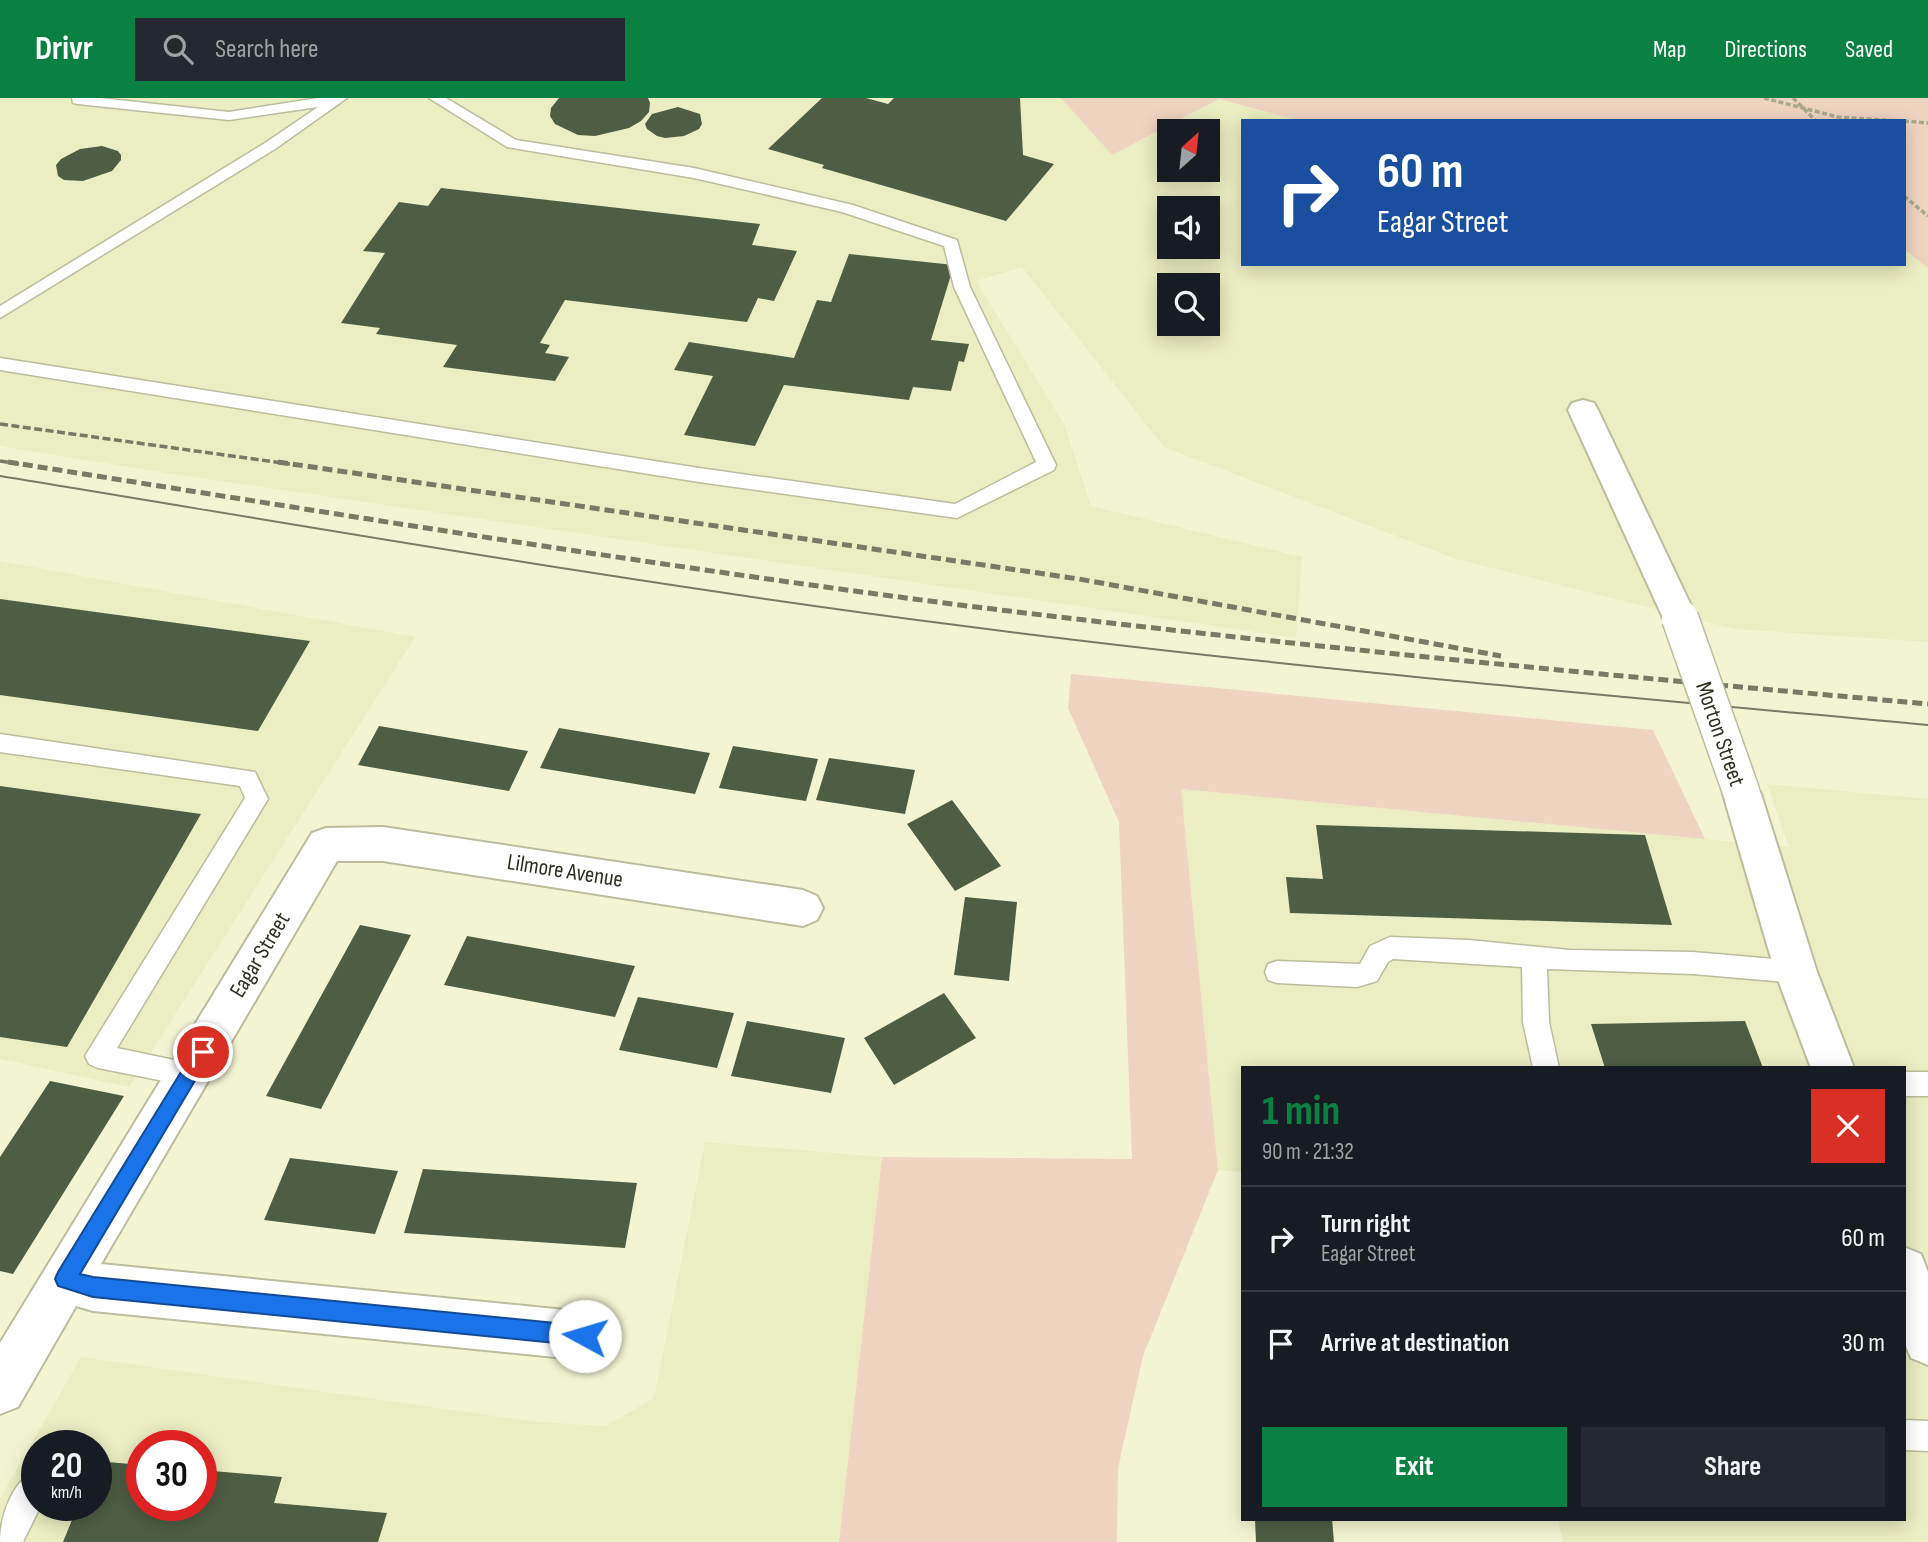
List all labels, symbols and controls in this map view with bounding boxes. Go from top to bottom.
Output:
search box [135,18,625,81]
text: Drivr [35,29,93,69]
icon: search [159,30,197,68]
text: Search here [215,34,318,65]
text: Map [1653,35,1686,64]
text: Directions [1724,35,1807,64]
text: Saved [1845,35,1893,64]
north arrow [1157,119,1220,182]
map controls [1157,119,1220,336]
text: 60 m [1377,143,1464,202]
icon: right [1262,147,1353,238]
button: sound [1157,196,1220,259]
text: Eagar Street [1377,203,1509,242]
button: search [1157,273,1220,336]
street label: Morton Street [1689,678,1751,790]
street label: Lilmore Avenue [505,848,625,894]
street label: Eagar Street [224,907,296,1003]
pin [173,1022,233,1082]
icon: arrive [184,1033,222,1071]
text: 1 min [1262,1086,1340,1137]
button: close [1811,1089,1885,1163]
text: 90 m · 21:32 [1262,1138,1354,1166]
text: Turn right [1321,1209,1410,1240]
icon: right [1262,1220,1300,1258]
text: 60 m [1841,1223,1885,1254]
text: Eagar Street [1321,1240,1416,1268]
position arrow [548,1299,622,1373]
icon: arrive [1262,1325,1300,1363]
text: Arrive at destination [1321,1328,1509,1359]
text: 30 m [1842,1328,1885,1359]
button: Exit [1262,1427,1567,1507]
button: Share [1581,1427,1885,1507]
speed limit sign: 30 [126,1430,217,1521]
text: 20 [51,1445,83,1488]
text: km/h [51,1482,82,1503]

